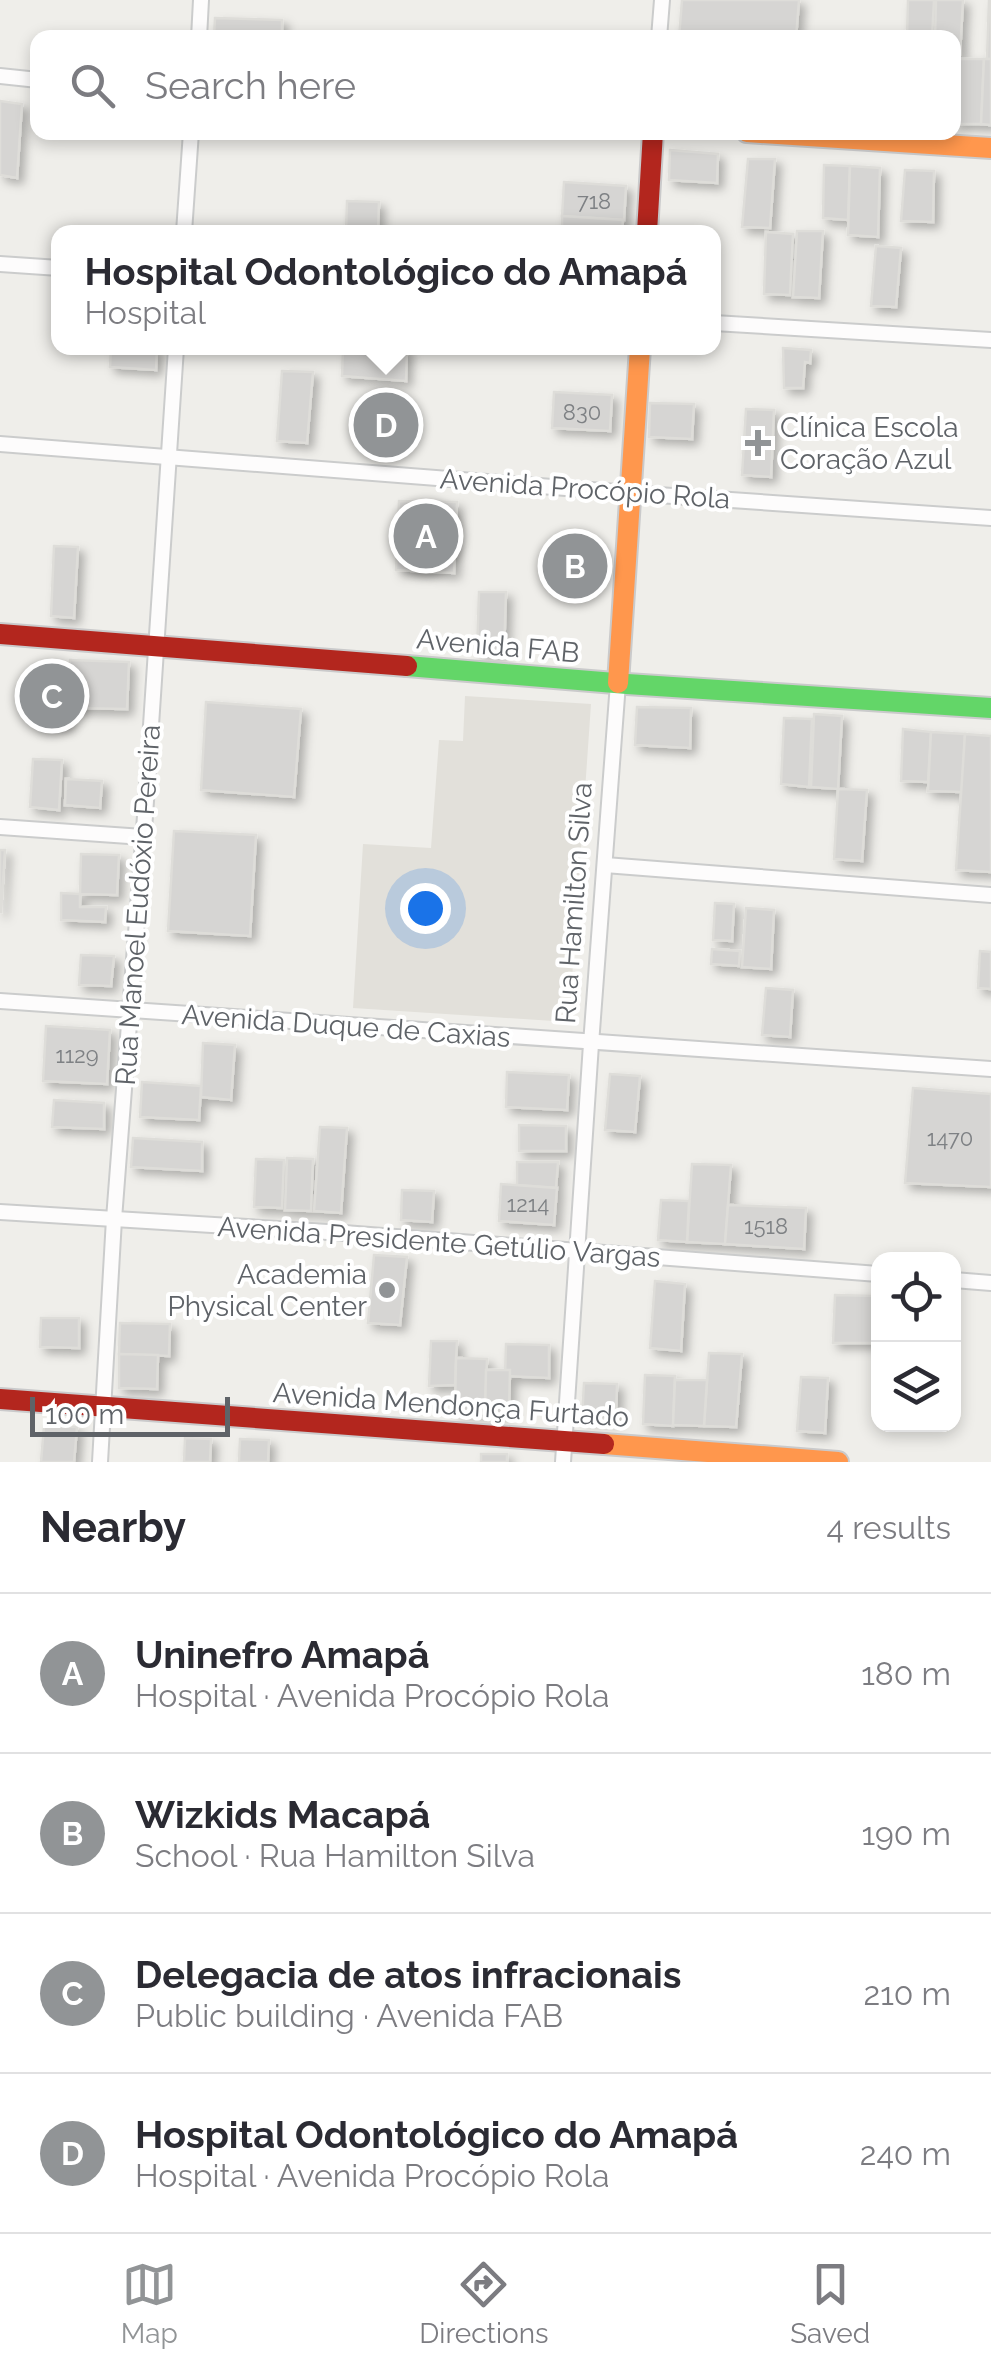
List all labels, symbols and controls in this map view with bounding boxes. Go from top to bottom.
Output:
search box [30,30,961,140]
icon: search [65,58,120,113]
text: Search here [145,63,356,108]
house number: 718 [577,188,611,214]
popup [51,225,721,355]
text: Hospital Odontológico do Amapá [85,249,687,294]
text: Hospital [85,294,206,331]
pin: D [354,388,418,462]
house number: 830 [563,399,601,425]
place label: Clínica Escola Coração Azul [780,411,958,476]
marker: Clínica Escola Coração Azul [745,430,771,456]
street label: Avenida Procópio Rola [439,462,731,516]
pin: A [394,498,458,574]
pin: B [542,528,608,604]
street label: Avenida FAB [415,622,581,670]
pin: C [20,658,84,734]
street label: Rua Manoel Eudóxio Pereira [109,724,167,1086]
street label: Rua Hamilton Silva [549,781,599,1025]
your location [400,883,451,934]
street label: Avenida Duque de Caxias [180,998,512,1054]
house number: 1129 [55,1042,99,1068]
house number: 1470 [927,1125,973,1151]
house number: 1214 [507,1191,549,1217]
street label: Avenida Presidente Getúlio Vargas [216,1210,662,1274]
house number: 1518 [744,1213,788,1239]
map controls [871,1252,961,1432]
button: locate [871,1252,961,1342]
place label: Academia Physical Center [167,1258,367,1323]
marker: Academia Physical Center [376,1279,398,1301]
button: layers [871,1342,961,1432]
street label: Avenida Mendonça Furtado [272,1376,630,1434]
scale bar [30,1392,230,1436]
text: 100 m [45,1398,124,1431]
text: Nearby [40,1503,186,1552]
text: 4 results [827,1509,951,1546]
text: Uninefro Amapá [135,1632,430,1677]
text: A [62,1655,83,1692]
text: 180 m [861,1655,951,1692]
text: Hospital · Avenida Procópio Rola [135,1677,609,1714]
text: Wizkids Macapá [135,1792,430,1837]
text: B [62,1815,83,1852]
text: 190 m [861,1815,951,1852]
text: School · Rua Hamilton Silva [135,1837,535,1874]
text: Delegacia de atos infracionais [135,1952,681,1997]
text: C [62,1975,83,2012]
text: 210 m [863,1975,951,2012]
text: Public building · Avenida FAB [135,1997,563,2034]
text: Hospital Odontológico do Amapá [135,2112,738,2157]
text: D [61,2135,84,2172]
text: 240 m [860,2135,951,2172]
text: Hospital · Avenida Procópio Rola [135,2157,609,2194]
tab: Map [121,2257,178,2350]
tab: Directions [419,2257,549,2350]
tab: Saved [790,2257,870,2350]

